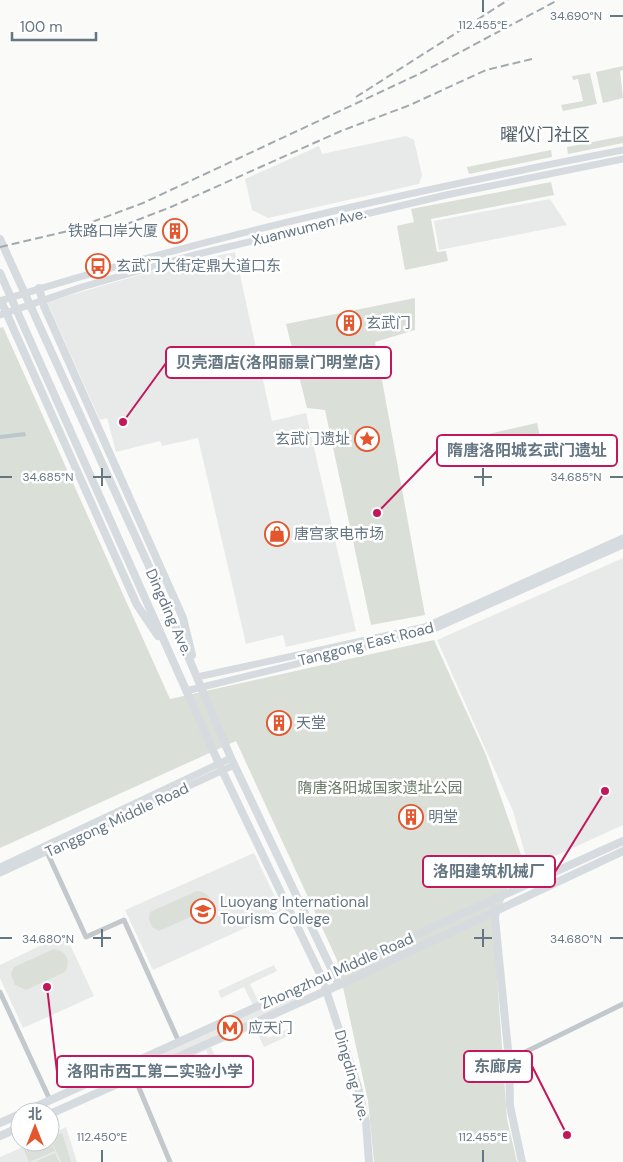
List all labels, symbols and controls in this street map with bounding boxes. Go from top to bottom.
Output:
text: 34.690°N [550,8,602,24]
scale bar [12,10,96,42]
text: 100 m [20,17,63,37]
text: 112.455°E [458,17,508,33]
district label: 曜仪门社区 [500,123,590,147]
street label: Xuanwumen Ave. [250,203,368,251]
building icon: 铁路口岸大厦 [162,218,188,244]
place label: 铁路口岸大厦 [68,221,158,241]
bus stop icon: 玄武门大街定鼎大道口东 [85,253,111,279]
place label: 玄武门大街定鼎大道口东 [116,256,281,276]
building icon: 玄武门 [336,310,362,336]
place label: 玄武门 [366,313,411,333]
callout: 贝壳酒店(洛阳丽景门明堂店) [166,347,391,378]
text: 贝壳酒店(洛阳丽景门明堂店) [176,352,380,373]
place icon: 玄武门遗址 [354,426,380,452]
place label: 玄武门遗址 [275,429,350,449]
callout: 隋唐洛阳城玄武门遗址 [437,435,617,466]
text: 隋唐洛阳城玄武门遗址 [447,440,607,461]
text: 34.685°N [23,469,73,485]
text: 34.685°N [551,469,601,485]
shop icon: 唐宫家电市场 [264,521,290,547]
place label: 唐宫家电市场 [294,524,384,544]
street label: Dingding Ave. [141,566,197,658]
street label: Tanggong East Road [296,617,436,671]
building icon: 天堂 [266,710,292,736]
place label: 天堂 [296,713,326,733]
street label: Tanggong Middle Road [42,778,192,862]
park label: 隋唐洛阳城国家遗址公园 [297,778,463,798]
building icon: 明堂 [398,804,424,830]
place label: 明堂 [428,807,458,827]
callout: 洛阳建筑机械厂 [423,856,555,887]
text: 洛阳建筑机械厂 [433,861,545,882]
place label: Luoyang International Tourism College [220,892,369,929]
school or university icon: Luoyang International Tourism College [190,898,216,924]
street label: Zhongzhou Middle Road [257,928,417,1014]
text: 34.680°N [22,931,74,947]
text: 34.680°N [550,931,602,947]
metro station icon: 应天门 [217,1015,243,1041]
place label: 应天门 [248,1018,293,1038]
street label: Dingding Ave. [330,1028,374,1122]
callout: 东廊房 [464,1051,532,1082]
callout: 洛阳市西工第二实验小学 [57,1056,253,1087]
text: 东廊房 [474,1056,522,1077]
text: 洛阳市西工第二实验小学 [67,1061,243,1082]
north arrow [10,1102,60,1152]
text: 北 [28,1105,42,1123]
text: 112.450°E [77,1129,127,1145]
text: 112.455°E [458,1129,508,1145]

